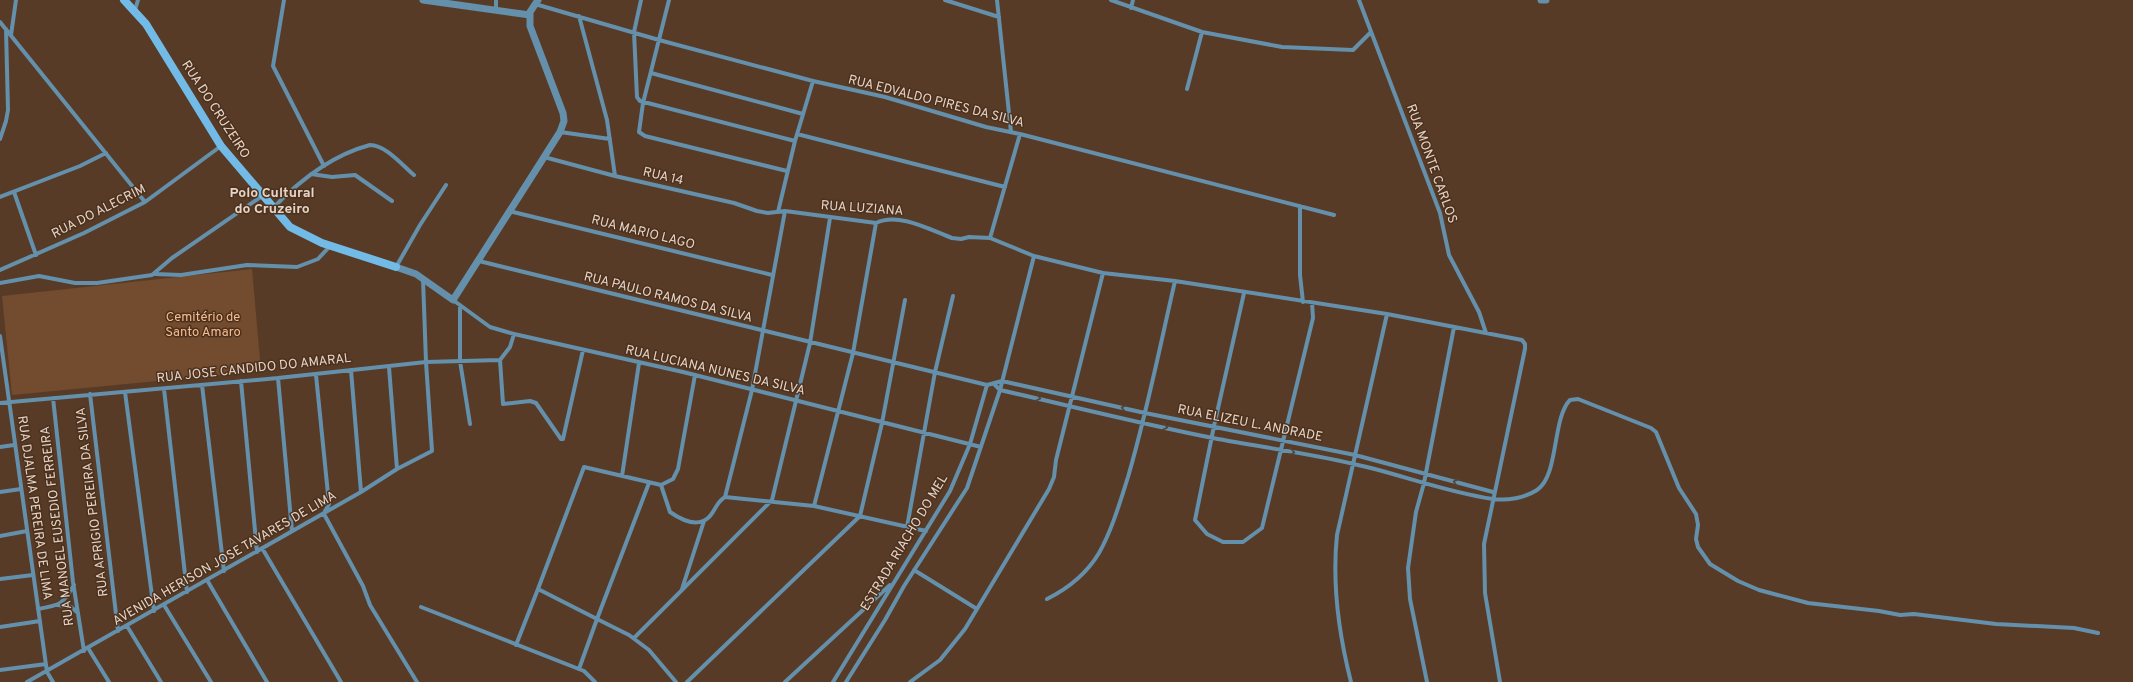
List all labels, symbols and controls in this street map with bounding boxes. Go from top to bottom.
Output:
street label: RUA DO CRUZEIRO [177,58,253,162]
street label: RUA EDVALDO PIRES DA SILVA [846,72,1026,132]
street label: RUA MONTE CARLOS [1402,102,1460,226]
street label: RUA 14 [641,165,685,189]
street label: RUA DO ALECRIM [49,181,149,243]
district label: Polo Cultural do Cruzeiro [229,185,315,218]
street label: RUA LUZIANA [820,198,904,220]
street label: RUA MARIO LAGO [590,212,696,254]
street label: RUA PAULO RAMOS DA SILVA [582,269,754,327]
park label: Cemitério de Santo Amaro [165,310,241,341]
street label: RUA LUCIANA NUNES DA SILVA [624,342,807,400]
street label: RUA JOSE CANDIDO DO AMARAL [156,351,352,387]
one-way arrow [1035,394,1041,402]
street label: RUA ELIZEU L. ANDRADE [1176,402,1324,446]
one-way arrow [1121,405,1127,413]
street label: RUA APRIGIO PEREIRA DA SILVA [73,406,113,598]
street label: RUA DJALMA PEREIRA DE LIMA [13,415,55,601]
one-way arrow [1162,423,1168,431]
street label: RUA MANOEL EUSEDIO FERREIRA [38,425,78,627]
one-way arrow [1289,448,1295,456]
street label: ESTRADA RIACHO DO MEL [858,472,952,614]
one-way arrow [1452,479,1459,487]
street label: AVENIDA HERISON JOSE TAVARES DE LIMA [110,488,340,630]

